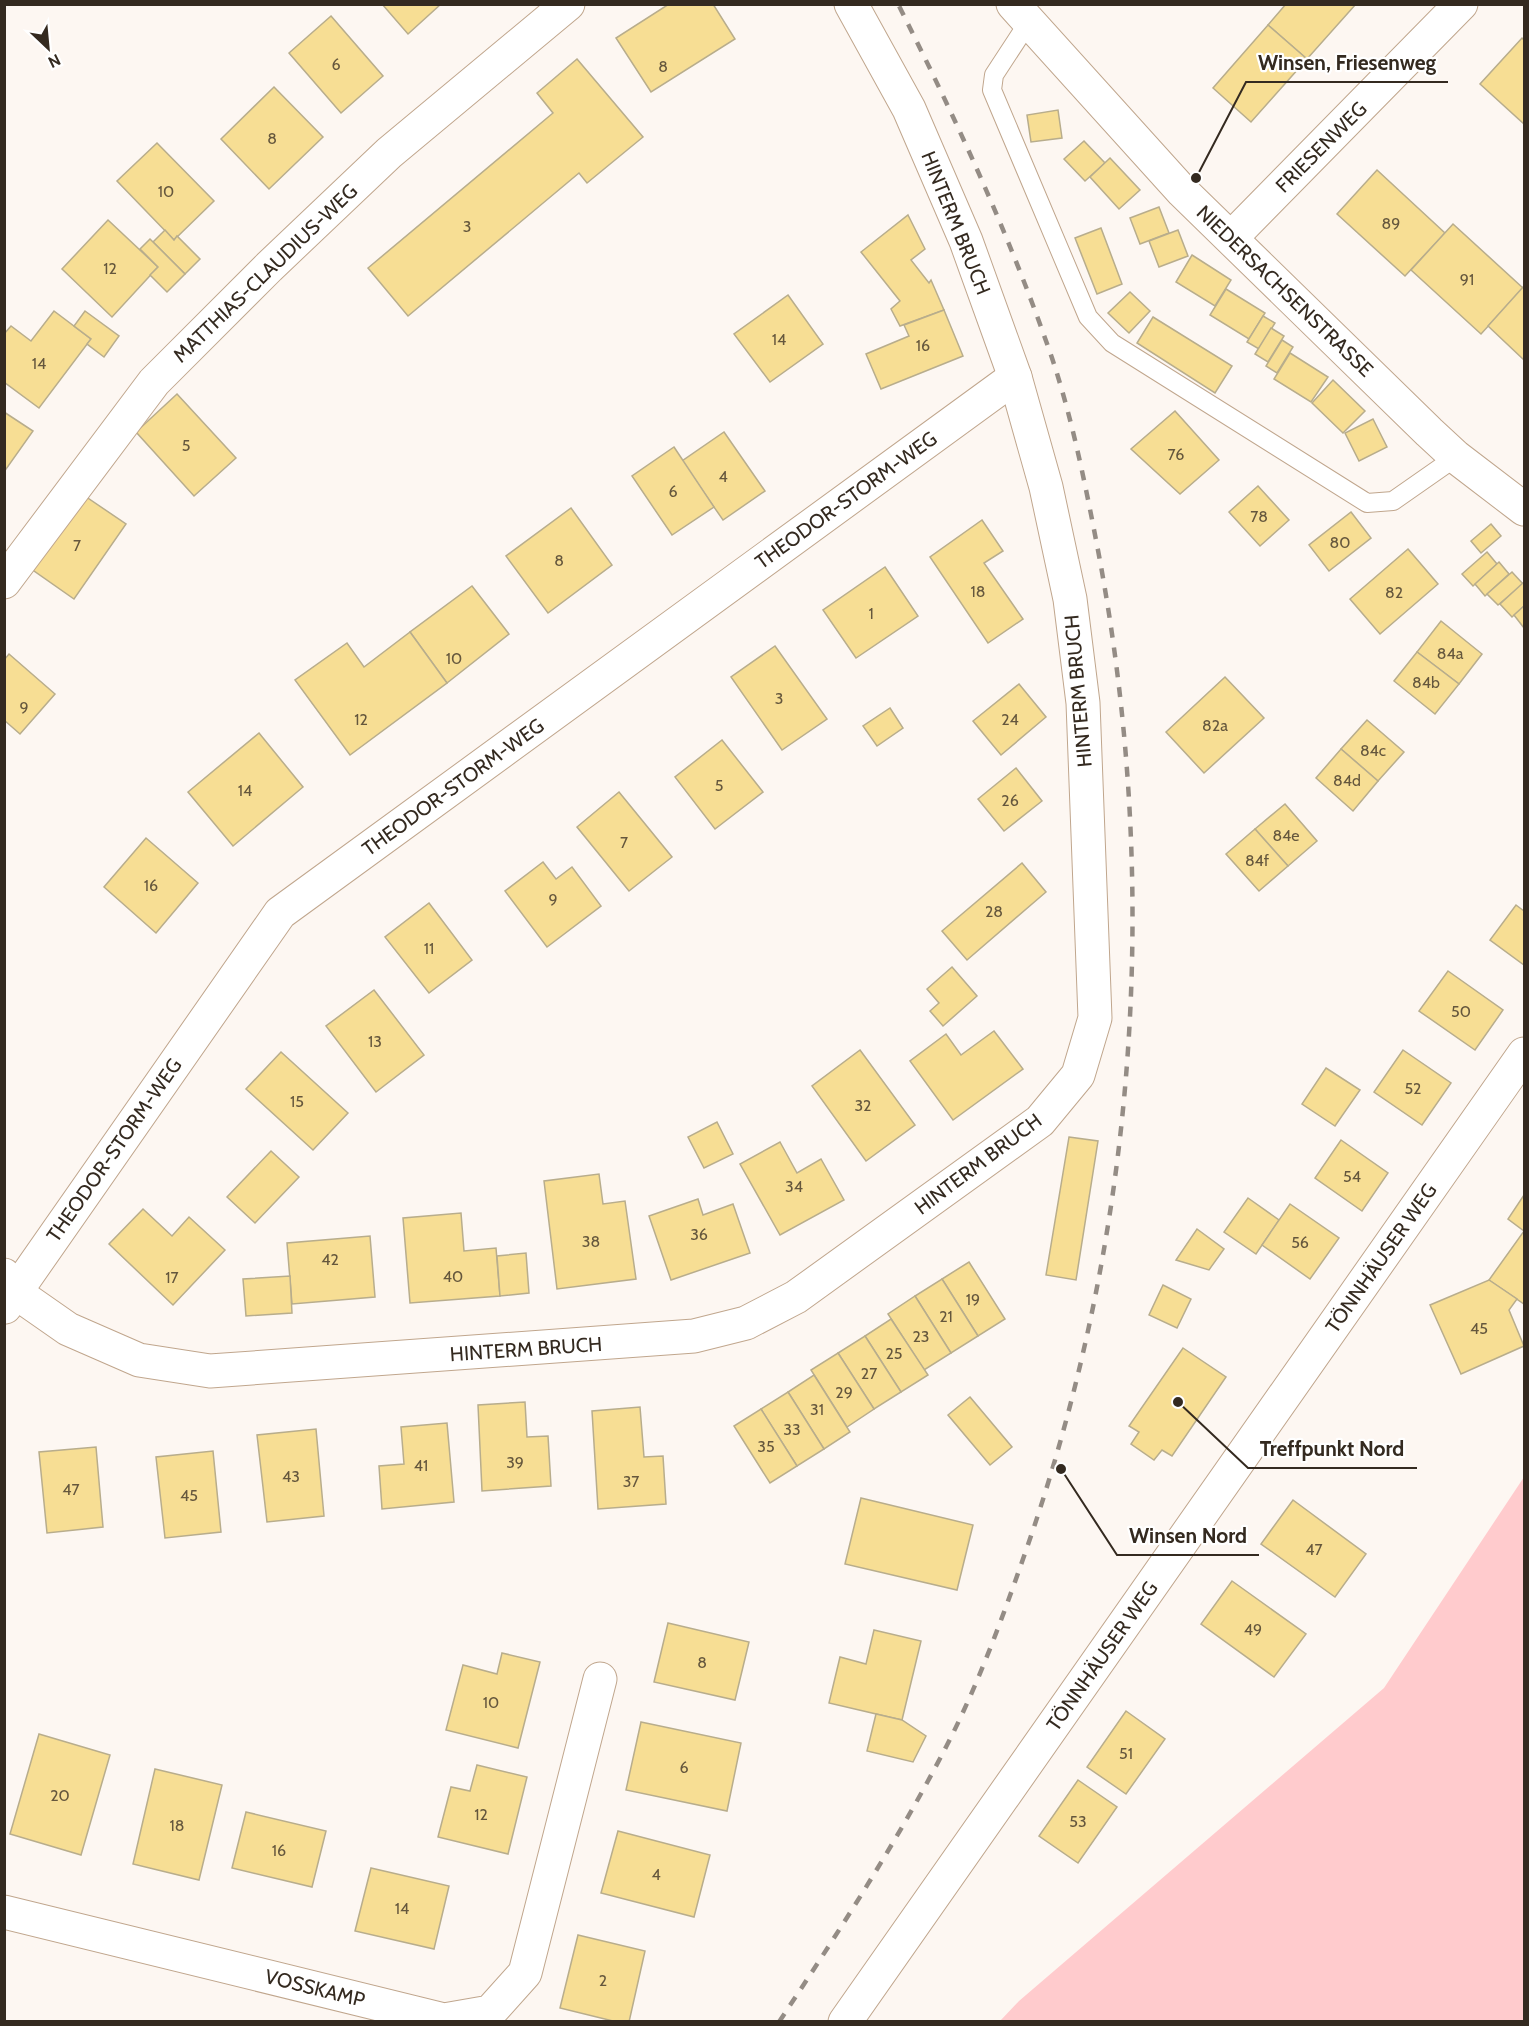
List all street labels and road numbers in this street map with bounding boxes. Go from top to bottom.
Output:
street label: FRIESENWEG [1271,97,1371,197]
street label: HINTERM BRUCH [916,148,996,298]
street label: MATTHIAS-CLAUDIUS-WEG [168,179,362,367]
street label: NIEDERSACHSENSTRASSE [1192,200,1378,382]
street label: THEODOR-STORM-WEG [751,426,941,574]
street label: HINTERM BRUCH [1059,614,1097,768]
street label: THEODOR-STORM-WEG [358,713,548,861]
street label: THEODOR-STORM-WEG [42,1054,186,1246]
street label: HINTERM BRUCH [910,1108,1046,1220]
street label: TÖNNHÄUSER WEG [1320,1179,1442,1337]
street label: HINTERM BRUCH [449,1332,603,1366]
street label: TÖNNHÄUSER WEG [1041,1577,1163,1735]
street label: VOSSKAMP [263,1964,367,2012]

